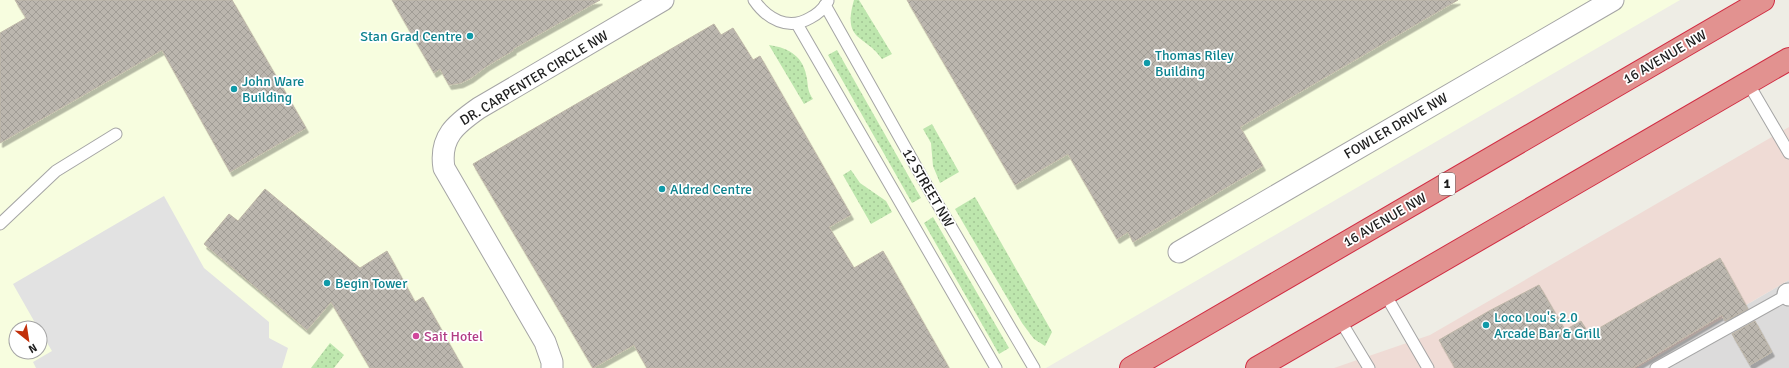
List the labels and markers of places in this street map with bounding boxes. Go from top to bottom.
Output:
place label: Stan Grad Centre [360,28,462,45]
marker: Stan Grad Centre [465,31,475,41]
place label: Thomas Riley Building [1155,47,1234,80]
marker: Thomas Riley Building [1142,58,1152,68]
place label: John Ware Building [242,73,304,106]
marker: John Ware Building [229,84,239,94]
place label: Aldred Centre [670,181,752,198]
marker: Aldred Centre [657,184,667,194]
place label: Begin Tower [335,275,408,292]
marker: Begin Tower [322,278,332,288]
place label: Loco Lou's 2.0 Arcade Bar & Grill [1494,309,1600,342]
marker: Loco Lou's 2.0 Arcade Bar & Grill [1481,320,1491,330]
place label: Sait Hotel [424,328,483,345]
marker: Sait Hotel [411,331,421,341]

